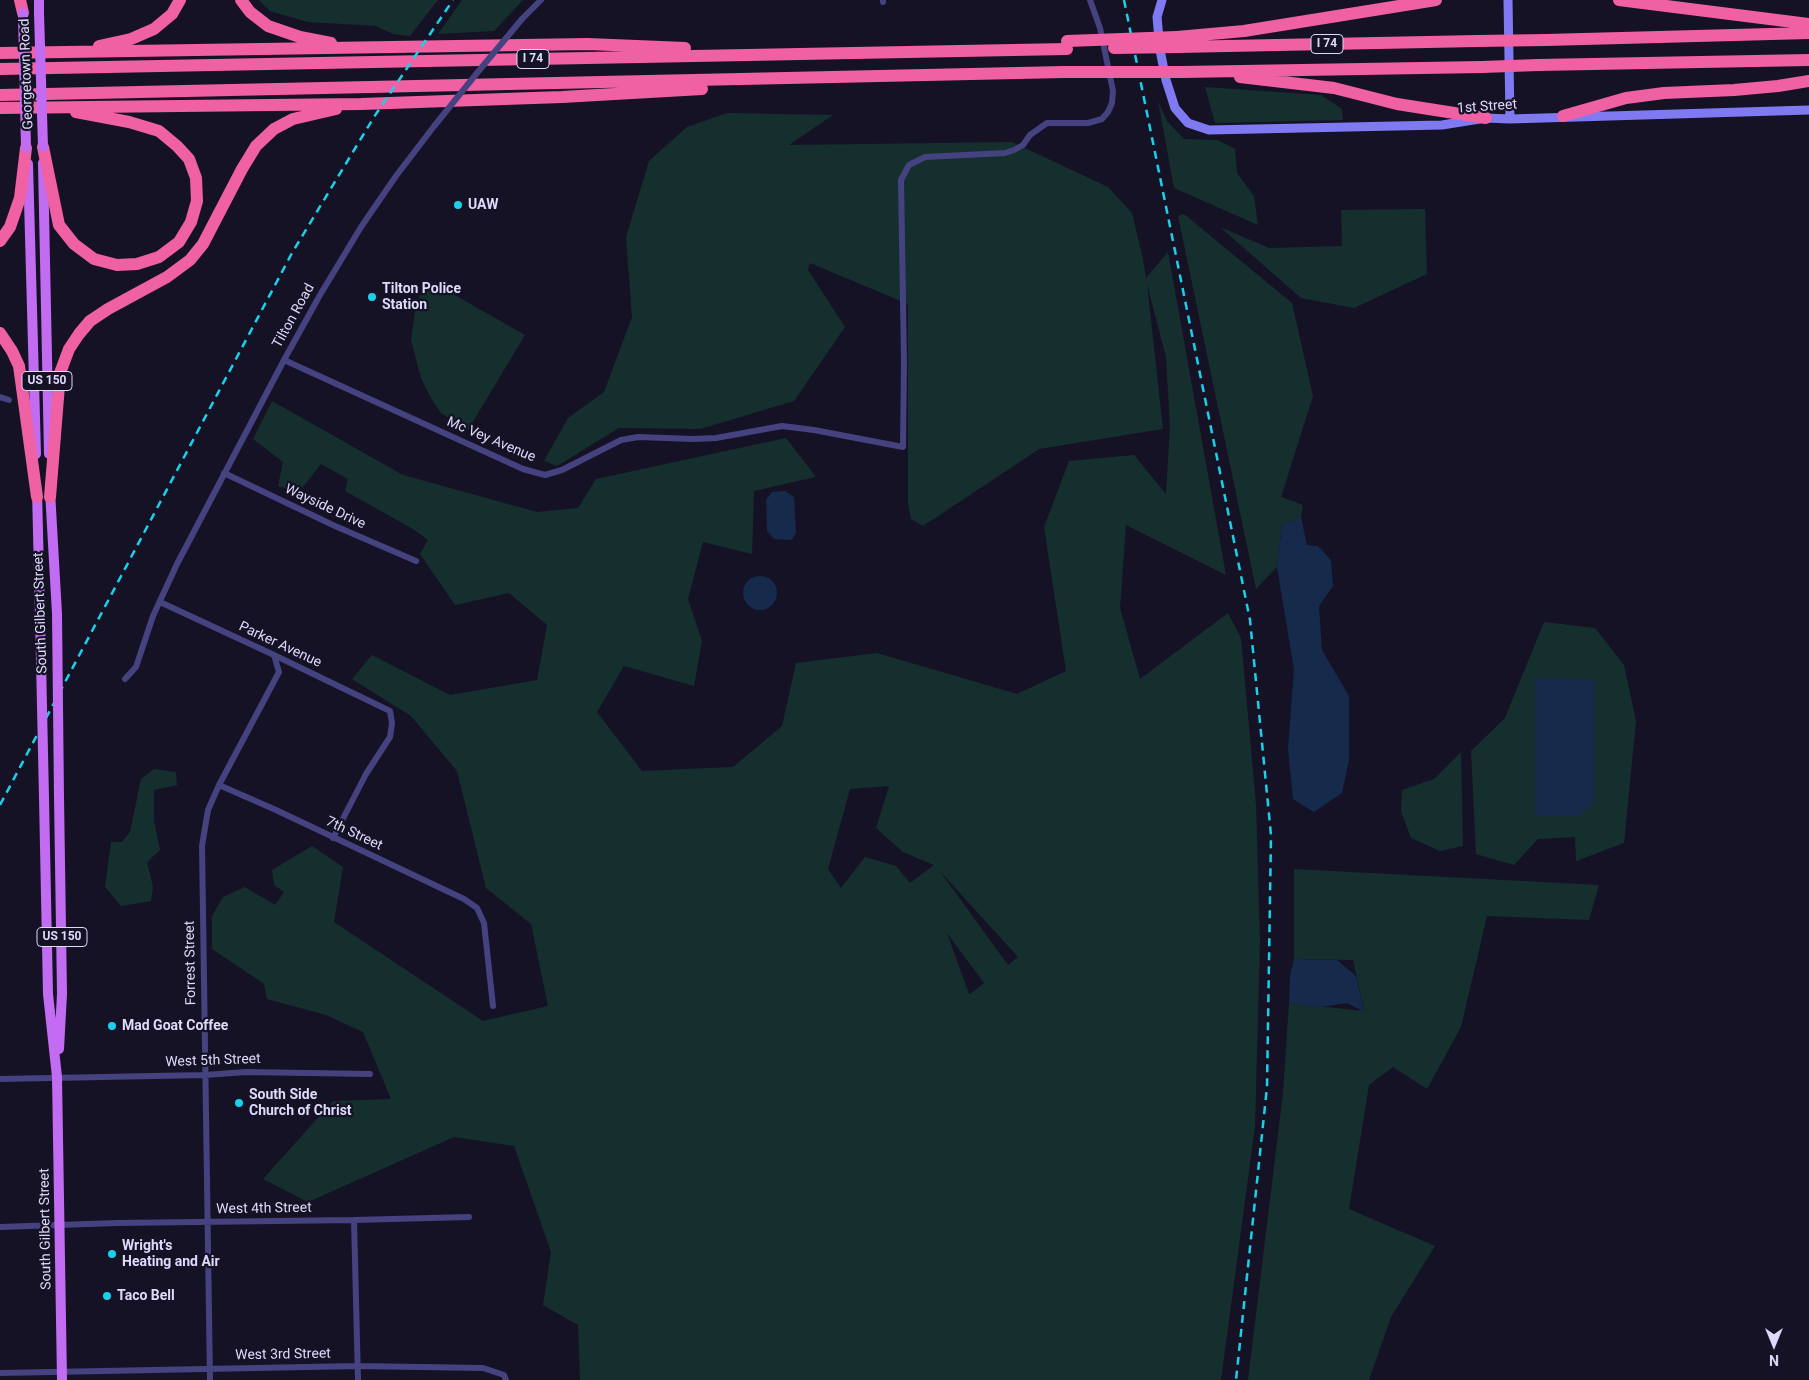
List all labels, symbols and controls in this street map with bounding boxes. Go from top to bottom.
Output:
street label: Georgetown Road [17,18,37,130]
road number: I 74 [1311,34,1343,54]
road number: I 74 [517,50,549,68]
street label: 1st Street [1456,97,1518,117]
place label: UAW [468,197,498,213]
marker: UAW [452,199,464,211]
street label: Tilton Road [269,281,319,351]
place label: Tilton Police Station [382,281,461,314]
marker: Tilton Police Station [366,291,378,303]
road number: US 150 [22,372,72,391]
street label: Mc Vey Avenue [444,414,538,466]
street label: Wayside Drive [282,481,368,533]
street label: South Gilbert Street [30,552,52,674]
street label: Parker Avenue [236,618,324,672]
street label: 7th Street [323,814,385,854]
street label: Forrest Street [182,921,200,1005]
road number: US 150 [37,928,87,946]
place label: Mad Goat Coffee [122,1018,228,1034]
marker: Mad Goat Coffee [106,1020,118,1032]
street label: West 5th Street [165,1051,261,1071]
place label: South Side Church of Christ [249,1087,352,1120]
marker: South Side Church of Christ [233,1097,245,1109]
street label: South Gilbert Street [37,1168,55,1290]
street label: West 4th Street [216,1200,312,1218]
place label: Wright's Heating and Air [122,1238,220,1270]
marker: Wright's Heating and Air [106,1248,118,1260]
place label: Taco Bell [117,1288,175,1304]
marker: Taco Bell [101,1290,113,1302]
north arrow [1749,1320,1799,1370]
street label: West 3rd Street [235,1346,331,1364]
text: N [1769,1352,1779,1368]

